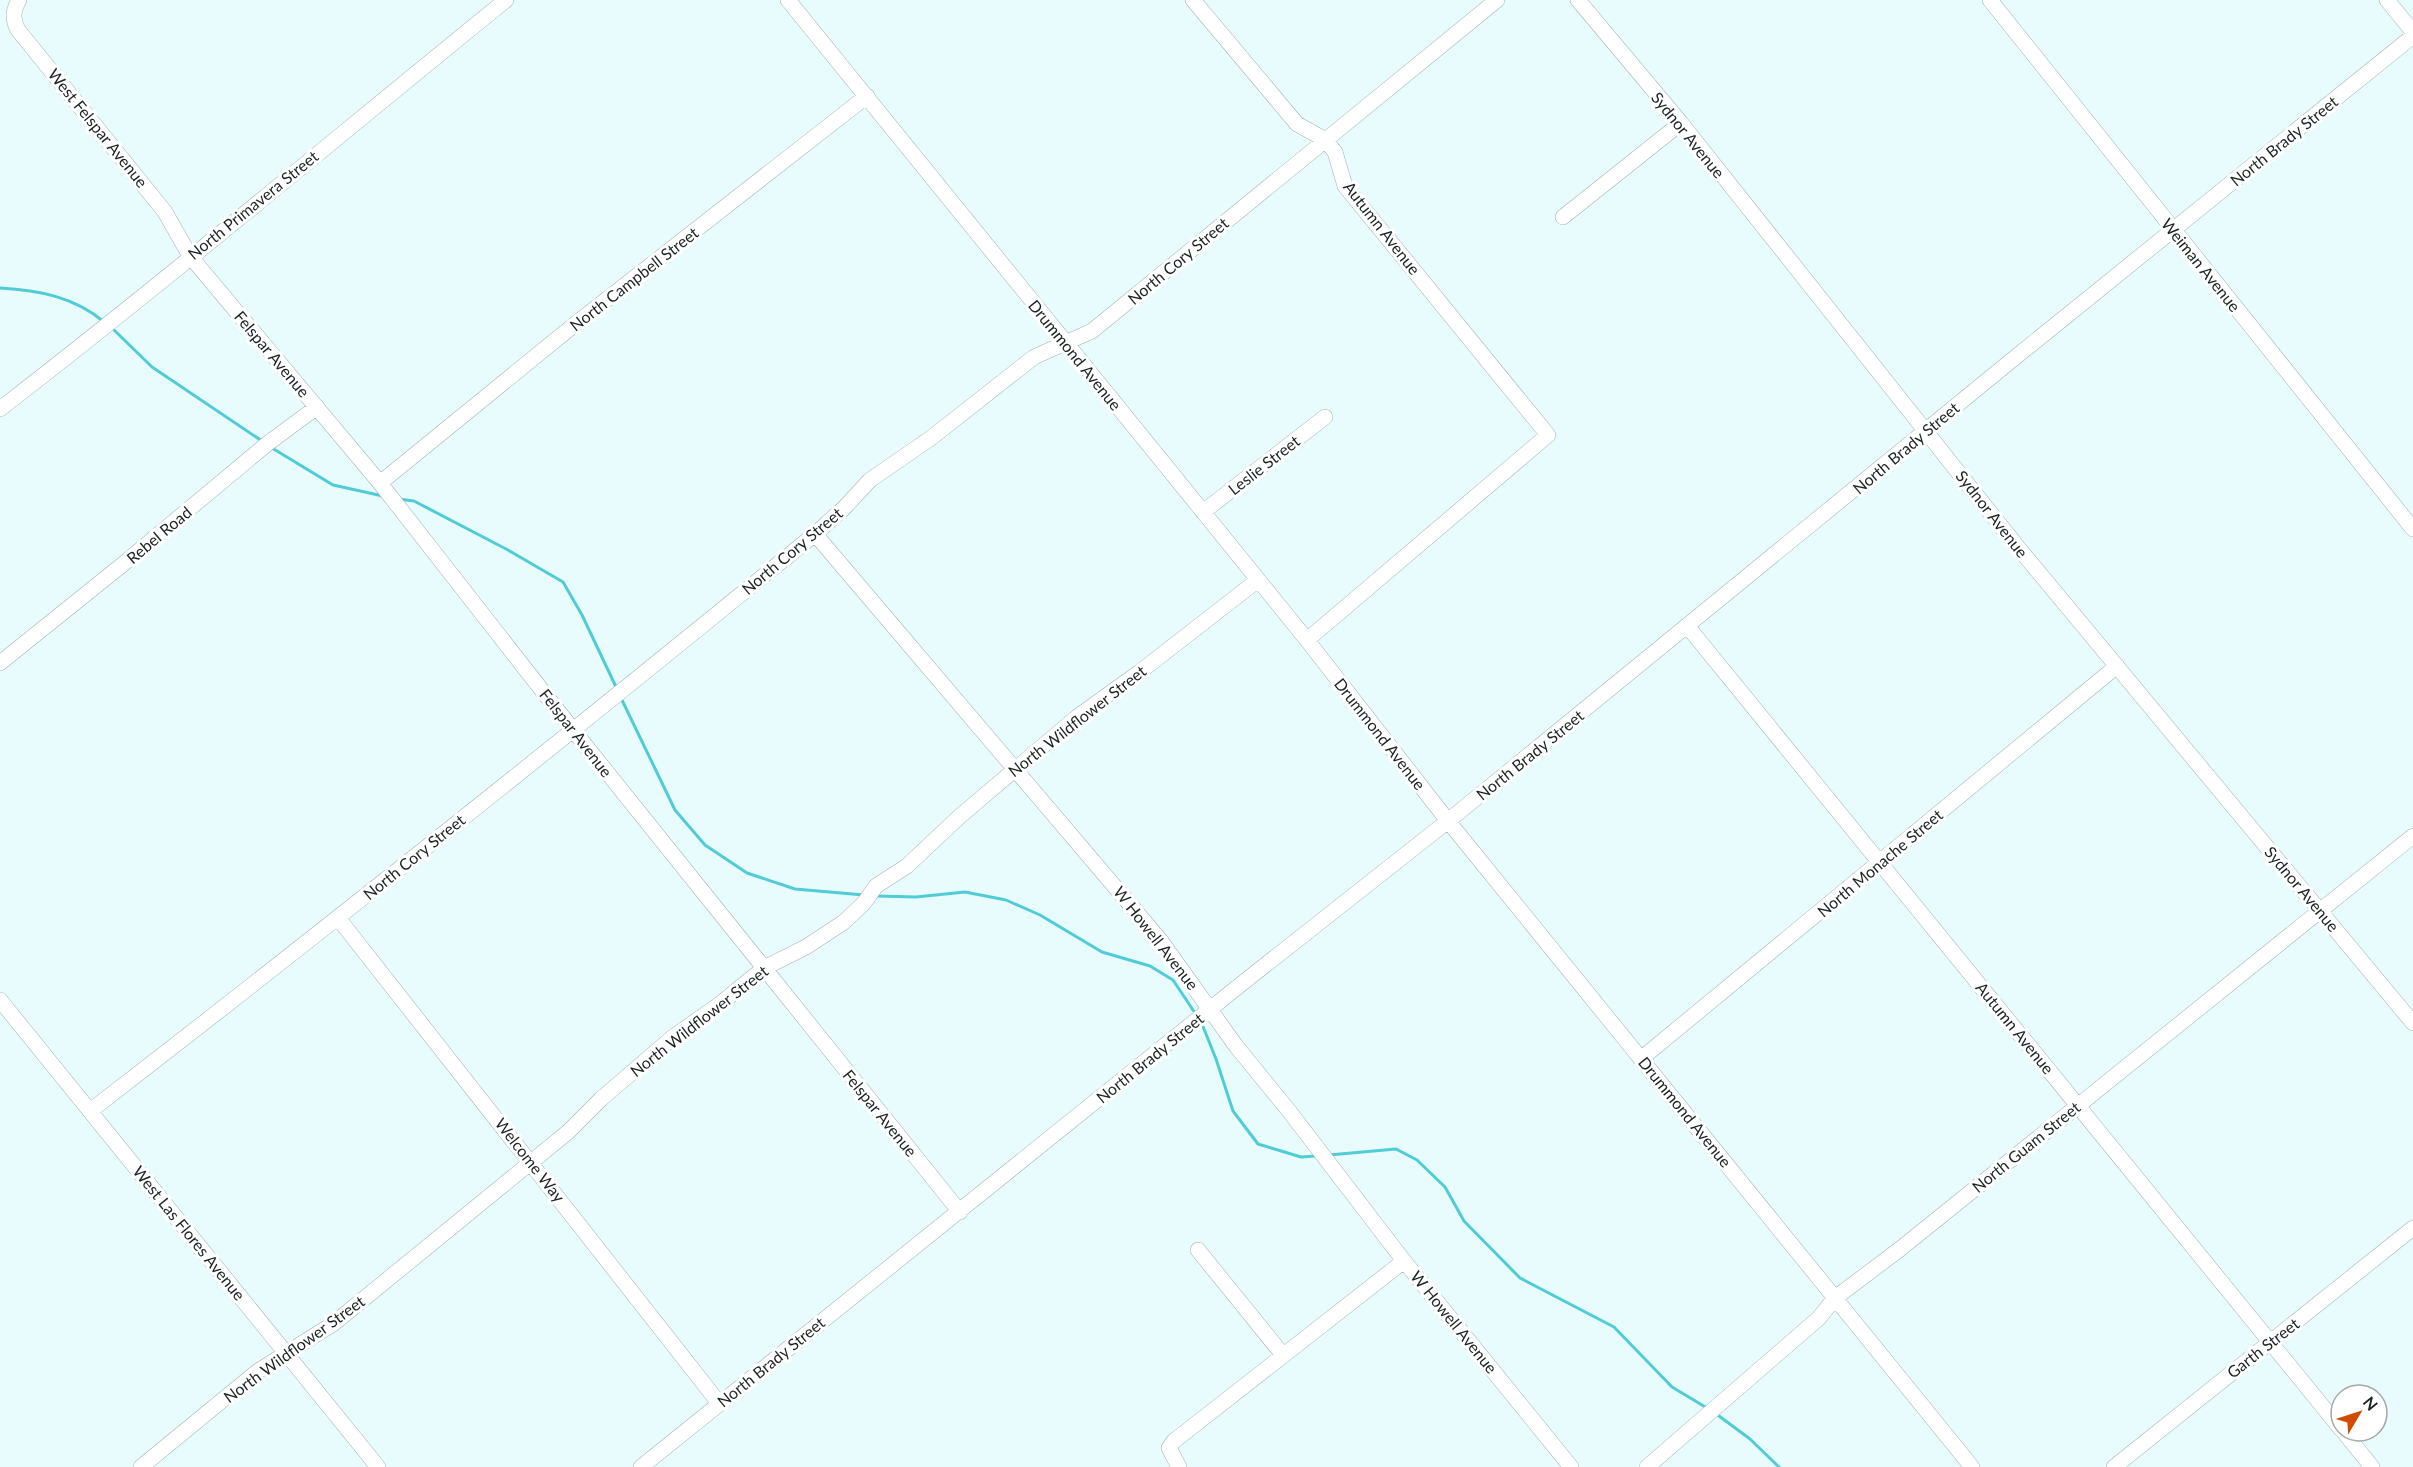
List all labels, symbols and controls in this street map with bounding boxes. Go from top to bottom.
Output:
street label: West Felspar Avenue [45,64,152,191]
street label: Sydnor Avenue [1648,88,1729,182]
street label: North Brady Street [2226,91,2341,190]
street label: North Primavera Street [184,146,322,263]
street label: Autumn Avenue [1340,177,1425,278]
street label: North Cory Street [1124,213,1232,308]
street label: Weiman Avenue [2158,214,2245,315]
street label: North Campbell Street [566,222,702,335]
street label: Drummond Avenue [1025,296,1126,414]
street label: Felspar Avenue [231,307,314,401]
street label: North Brady Street [1849,398,1963,497]
street label: Leslie Street [1224,431,1303,498]
street label: Sydnor Avenue [1953,466,2032,561]
street label: Rebel Road [122,502,195,567]
street label: North Cory Street [738,503,846,598]
street label: North Wildflower Street [1004,661,1150,780]
street label: Drummond Avenue [1331,674,1430,793]
street label: Felspar Avenue [536,685,617,780]
street label: North Brady Street [1472,705,1587,804]
street label: North Monache Street [1813,805,1946,920]
street label: North Cory Street [359,810,468,903]
street label: Sydnor Avenue [2261,842,2343,935]
street label: W Howell Avenue [1110,882,1203,993]
street label: North Wildflower Street [626,961,772,1080]
street label: Autumn Avenue [1973,978,2058,1078]
street label: North Brady Street [1092,1008,1207,1107]
street label: Drummond Avenue [1635,1053,1736,1171]
street label: Felspar Avenue [840,1065,921,1160]
street label: North Guam Street [1968,1097,2084,1196]
street label: Welcome Way [492,1114,570,1206]
street label: West Las Flores Avenue [129,1162,249,1304]
street label: W Howell Avenue [1407,1267,1502,1377]
street label: North Wildflower Street [220,1291,368,1406]
street label: North Brady Street [713,1312,828,1411]
street label: Garth Street [2223,1313,2303,1382]
north arrow [2329,1383,2389,1443]
text: N [2360,1392,2382,1414]

